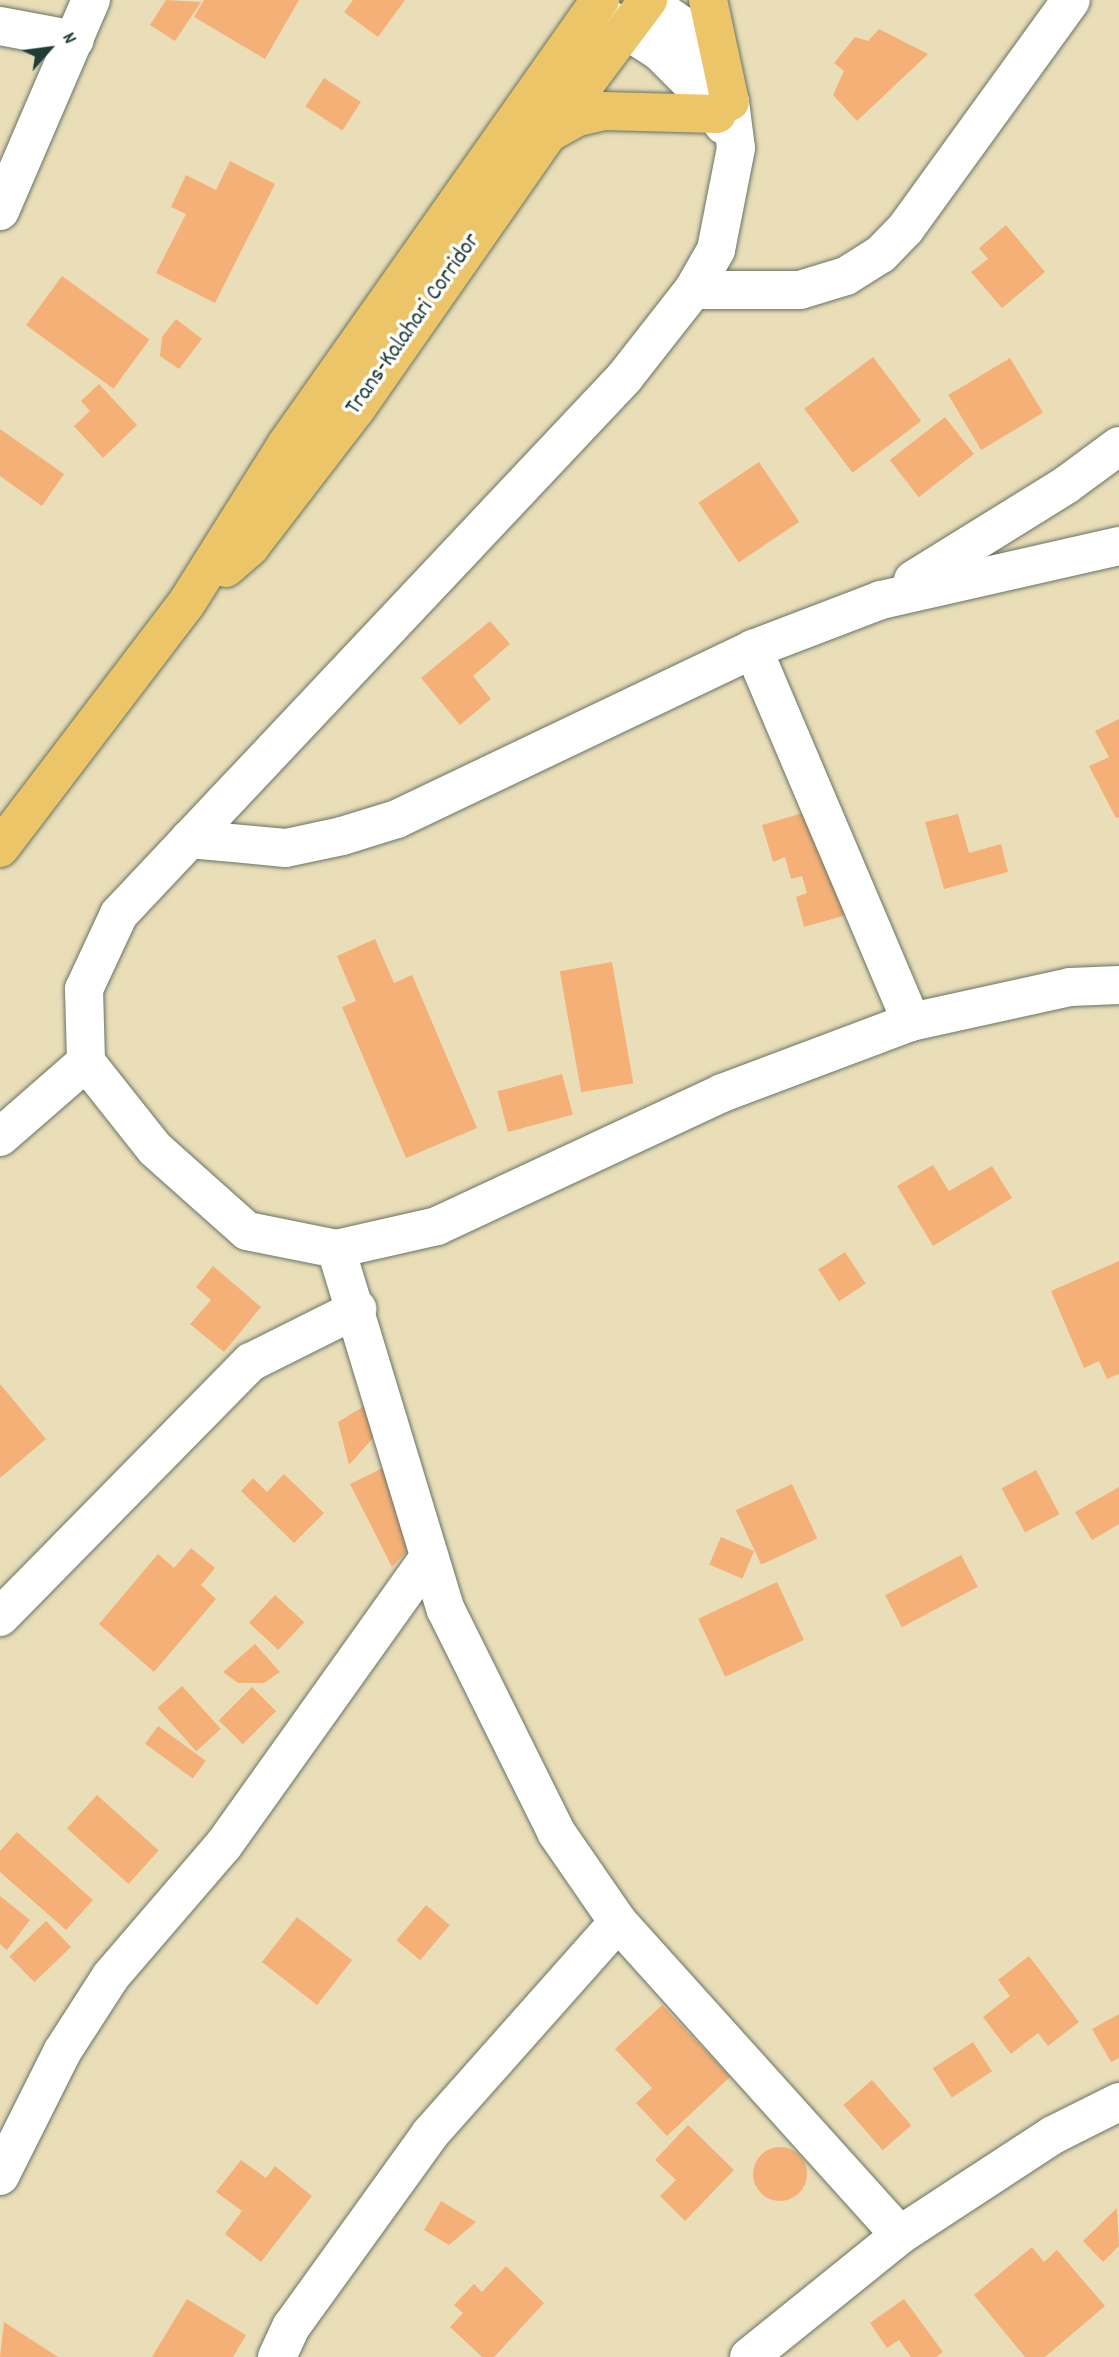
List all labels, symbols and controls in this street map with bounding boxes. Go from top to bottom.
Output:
north arrow [14,14,84,84]
text: N [54,28,82,49]
street label: Trans-Kalahari Corridor [341,229,487,421]

